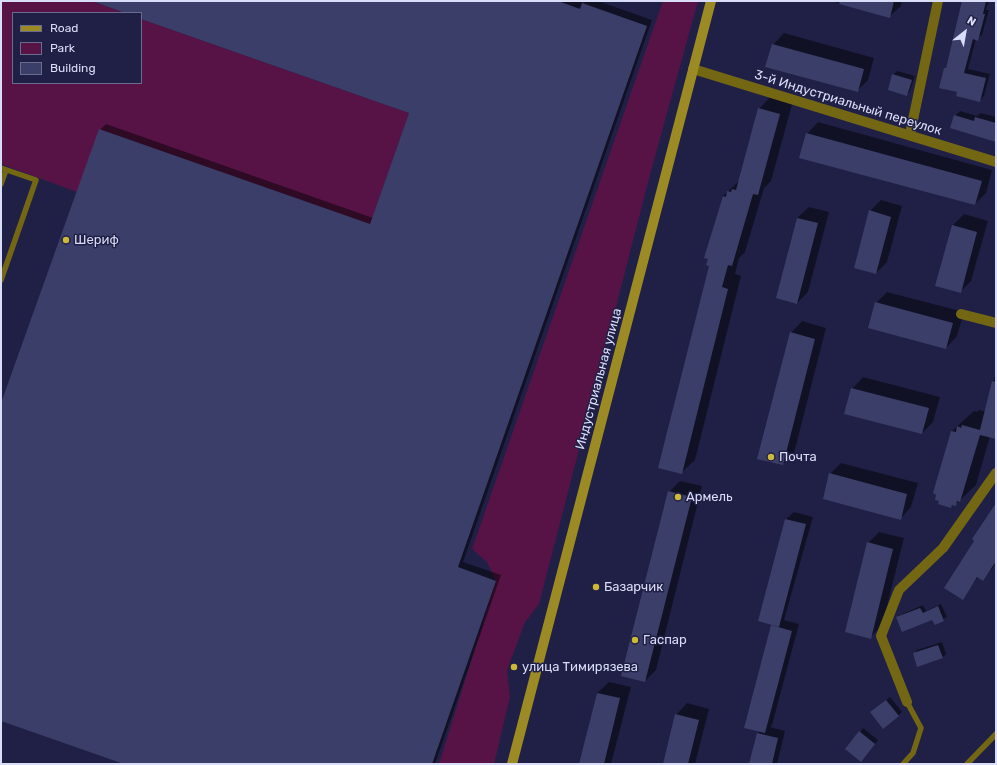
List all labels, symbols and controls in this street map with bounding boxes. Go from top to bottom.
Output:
legend [12,12,142,84]
north arrow [945,12,985,52]
text: N [965,14,978,29]
text: Road [50,21,78,35]
text: Park [50,41,75,55]
text: Building [50,61,96,75]
street label: 3-й Индустриальный переулок [753,67,943,139]
place label: Шериф [74,232,119,248]
marker: Шериф [61,235,71,245]
street label: Индустриальная улица [573,307,625,451]
place label: Почта [779,449,817,465]
marker: Почта [766,452,776,462]
place label: Армель [686,489,733,505]
marker: Армель [673,492,683,502]
place label: Базарчик [604,579,663,595]
marker: Базарчик [591,582,601,592]
place label: Гаспар [643,632,687,648]
marker: Гаспар [630,635,640,645]
place label: улица Тимирязева [522,659,638,675]
marker: улица Тимирязева [509,662,519,672]

